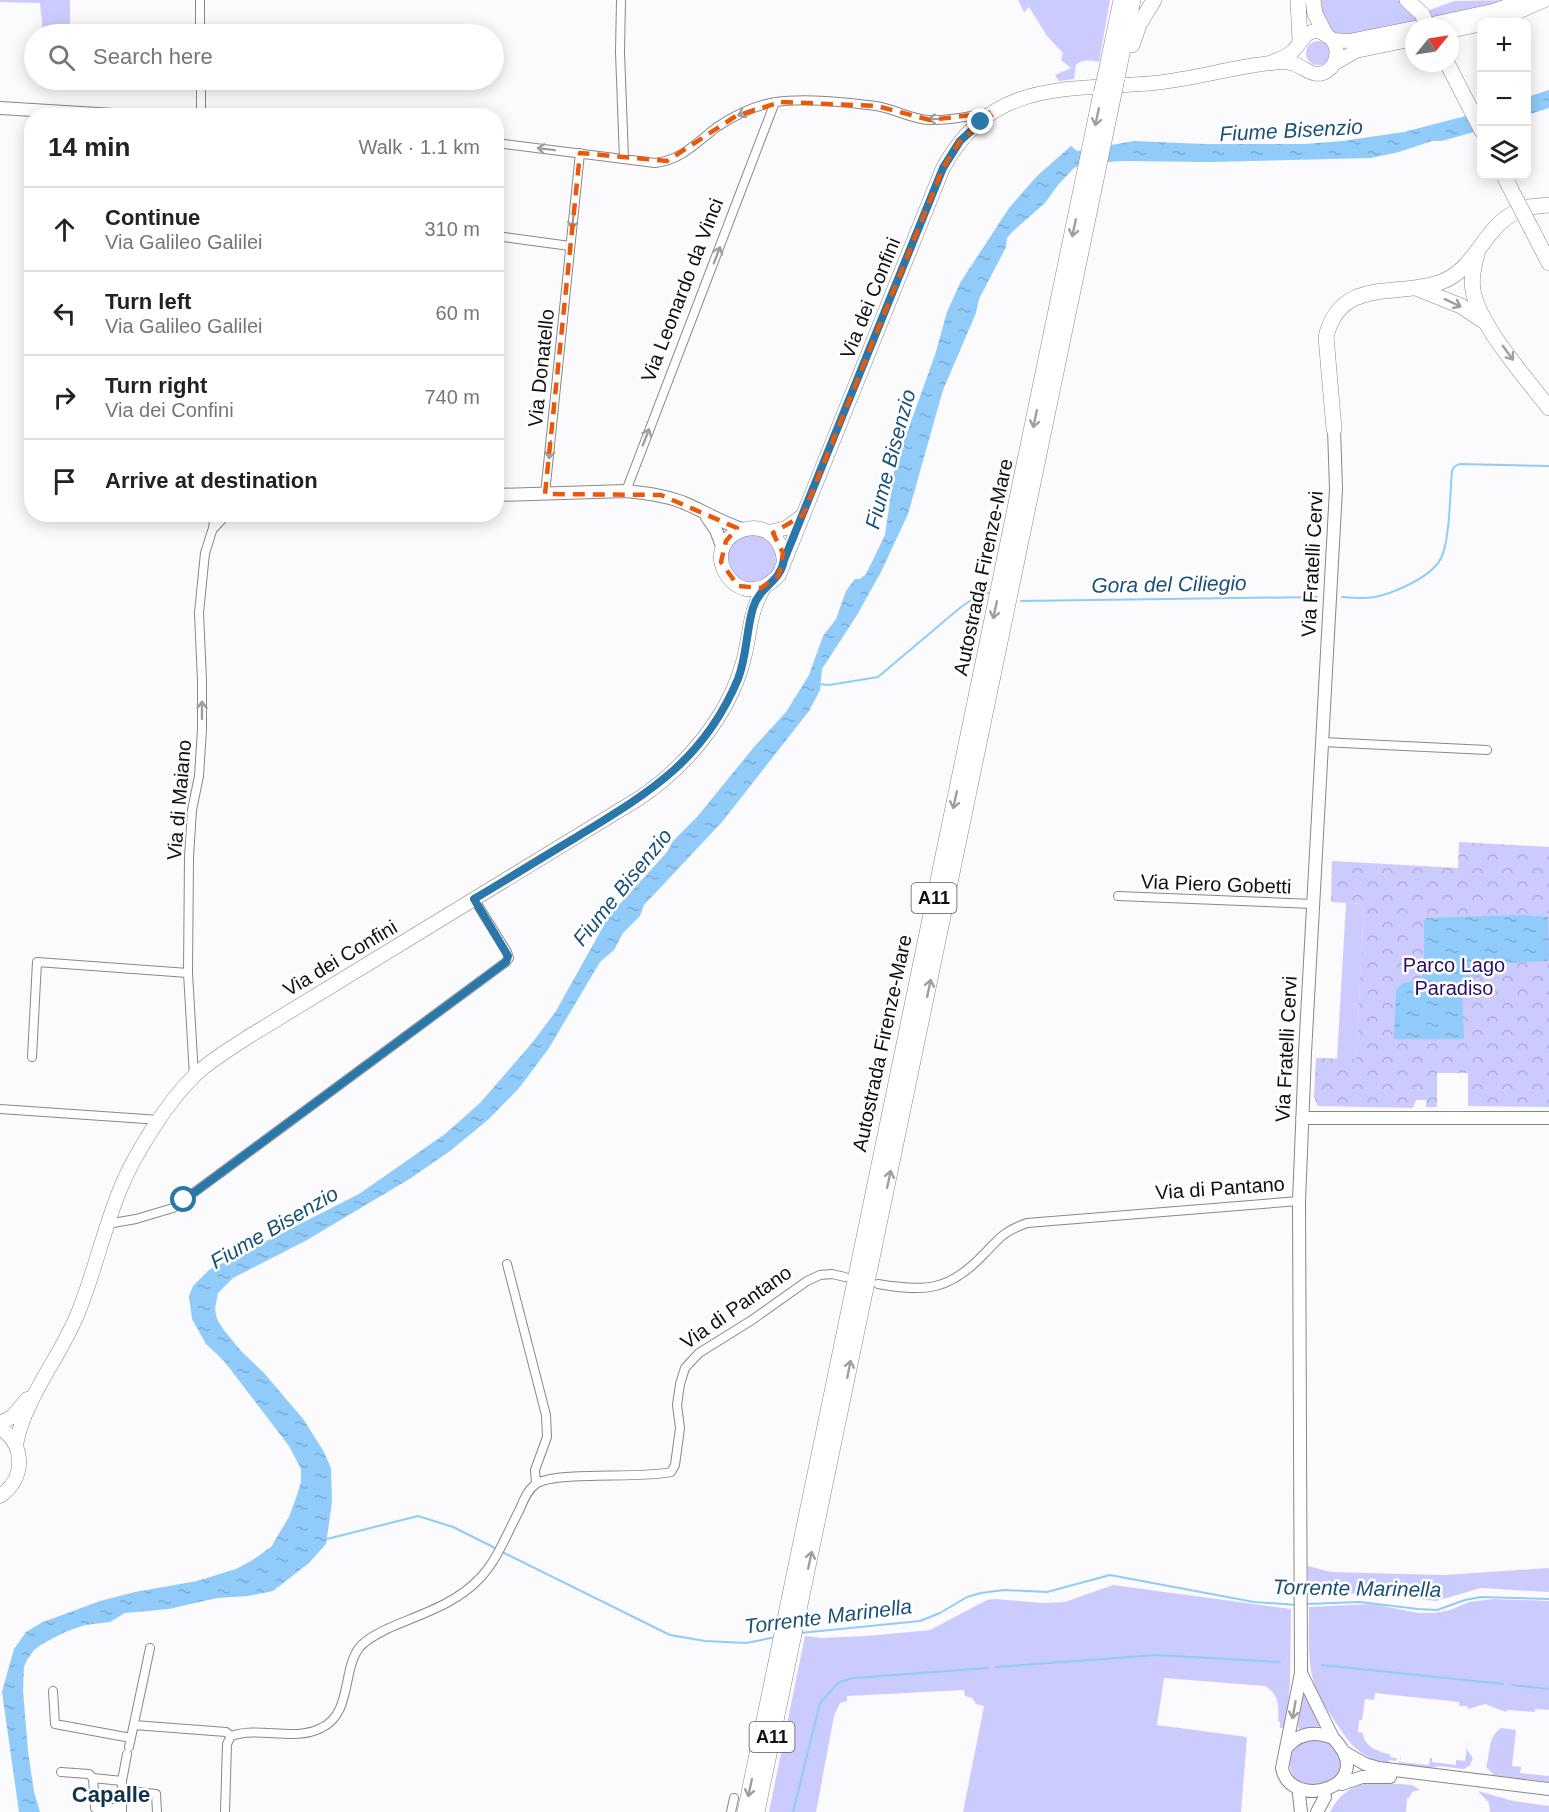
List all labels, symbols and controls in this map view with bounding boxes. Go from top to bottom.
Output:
north arrow [1405,18,1459,72]
map controls [1477,18,1531,180]
button: + [1477,18,1531,72]
search box [24,24,504,90]
icon: search [45,41,78,74]
text: Search here [93,44,213,69]
button: − [1477,72,1531,126]
one-way arrow [737,107,755,118]
one-way arrow [1091,107,1102,126]
route end [967,108,993,134]
one-way arrow [927,113,947,125]
water label: Fiume Bisenzio [1219,115,1364,145]
button: layers [1477,126,1531,180]
text: 14 min [48,132,130,162]
text: Walk · 1.1 km [359,136,480,158]
one-way arrow [536,143,556,154]
street label: Via Leonardo da Vinci [637,195,727,385]
text: Continue [105,205,200,230]
one-way arrow [567,210,578,230]
icon: ahead [48,213,81,246]
one-way arrow [1068,217,1079,237]
text: 310 m [424,218,480,240]
text: Via Galileo Galilei [105,231,263,253]
street label: Via dei Confini [836,234,904,362]
one-way arrow [712,246,723,264]
text: Turn left [105,289,191,314]
icon: left [48,297,81,330]
one-way arrow [1443,297,1461,309]
text: 60 m [436,302,480,324]
street label: Via Donatello [524,308,558,428]
text: Via Galileo Galilei [105,315,263,337]
one-way arrow [1502,345,1514,361]
text: Turn right [105,373,207,398]
icon: right [48,381,81,414]
text: 740 m [424,386,480,408]
water label: Fiume Bisenzio [860,386,920,531]
text: Via dei Confini [105,399,234,421]
one-way arrow [1029,408,1040,428]
one-way arrow [642,428,653,446]
one-way arrow [544,440,555,460]
street label: Autostrada Firenze-Mare [949,457,1017,677]
icon: arrive [48,465,81,498]
text: Arrive at destination [105,468,318,493]
street label: Via Fratelli Cervi [1297,490,1327,638]
water label: Gora del Ciliegio [1091,571,1247,597]
one-way arrow [989,599,1000,619]
one-way arrow [196,701,208,721]
street label: Via di Maiano [163,739,195,861]
one-way arrow [949,790,960,810]
water label: Fiume Bisenzio [568,824,676,950]
street label: Via Piero Gobetti [1140,870,1292,898]
road number: A11 [912,883,956,913]
street label: Via dei Confini [279,915,401,1001]
street label: Autostrada Firenze-Mare [848,933,916,1153]
park label: Parco Lago Paradiso [1403,954,1505,999]
street label: Via Fratelli Cervi [1271,975,1301,1123]
one-way arrow [924,978,935,998]
one-way arrow [884,1169,895,1189]
street label: Via di Pantano [1155,1173,1285,1203]
water label: Fiume Bisenzio [206,1181,342,1273]
route start [170,1186,196,1212]
street label: Via di Pantano [677,1261,795,1353]
one-way arrow [844,1360,855,1380]
one-way arrow [805,1551,816,1571]
water label: Torrente Marinella [1273,1575,1441,1601]
water label: Torrente Marinella [743,1594,913,1638]
one-way arrow [1288,1699,1299,1719]
road number: A11 [750,1722,794,1752]
one-way arrow [744,1778,755,1797]
district label: Capalle [72,1782,150,1807]

